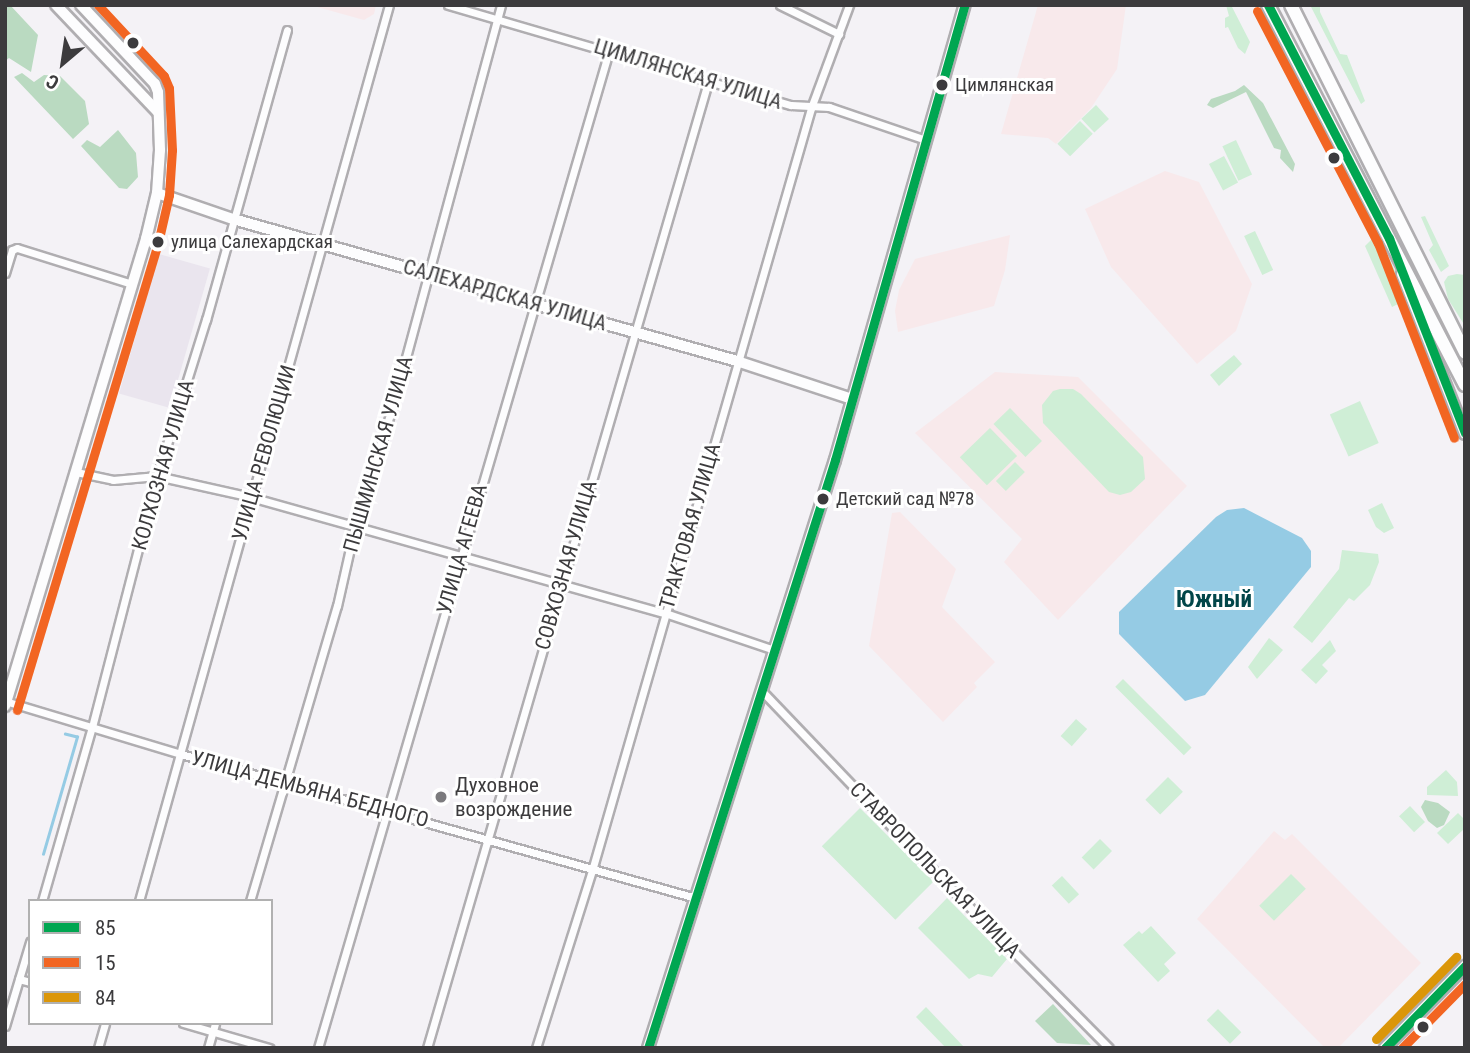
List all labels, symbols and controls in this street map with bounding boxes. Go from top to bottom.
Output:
north arrow [28,28,98,98]
street label: ЦИМЛЯНСКАЯ УЛИЦА [591,33,785,115]
unlabelled marker [126,36,140,50]
text: С [42,69,63,94]
place label: Цимлянская [955,74,1054,96]
marker: Цимлянская [935,78,949,92]
unlabelled marker [1327,151,1341,165]
place label: улица Салехардская [171,231,333,253]
marker: улица Салехардская [151,235,165,249]
street label: САЛЕХАРДСКАЯ УЛИЦА [400,254,610,336]
street label: ПЫШМИНСКАЯ УЛИЦА [338,353,418,555]
street label: УЛИЦА РЕВОЛЮЦИИ [227,362,301,544]
street label: КОЛХОЗНАЯ УЛИЦА [127,377,199,553]
street label: ТРАКТОВАЯ УЛИЦА [654,440,726,612]
street label: СОВХОЗНАЯ УЛИЦА [530,477,602,653]
street label: УЛИЦА АГЕЕВА [431,481,493,617]
place label: Детский сад №78 [836,488,974,510]
marker: Детский сад №78 [816,492,830,506]
district label: Южный [1176,586,1252,614]
street label: УЛИЦА ДЕМЬЯНА БЕДНОГО [189,745,431,833]
place label: Духовное возрождение [455,772,572,822]
street label: СТАВРОПОЛЬСКАЯ УЛИЦА [845,777,1025,963]
marker: Духовное возрождение [433,789,449,805]
legend [28,899,273,1025]
text: 85 [95,916,116,940]
text: 15 [95,951,116,975]
text: 84 [95,986,116,1010]
unlabelled marker [1416,1020,1430,1034]

